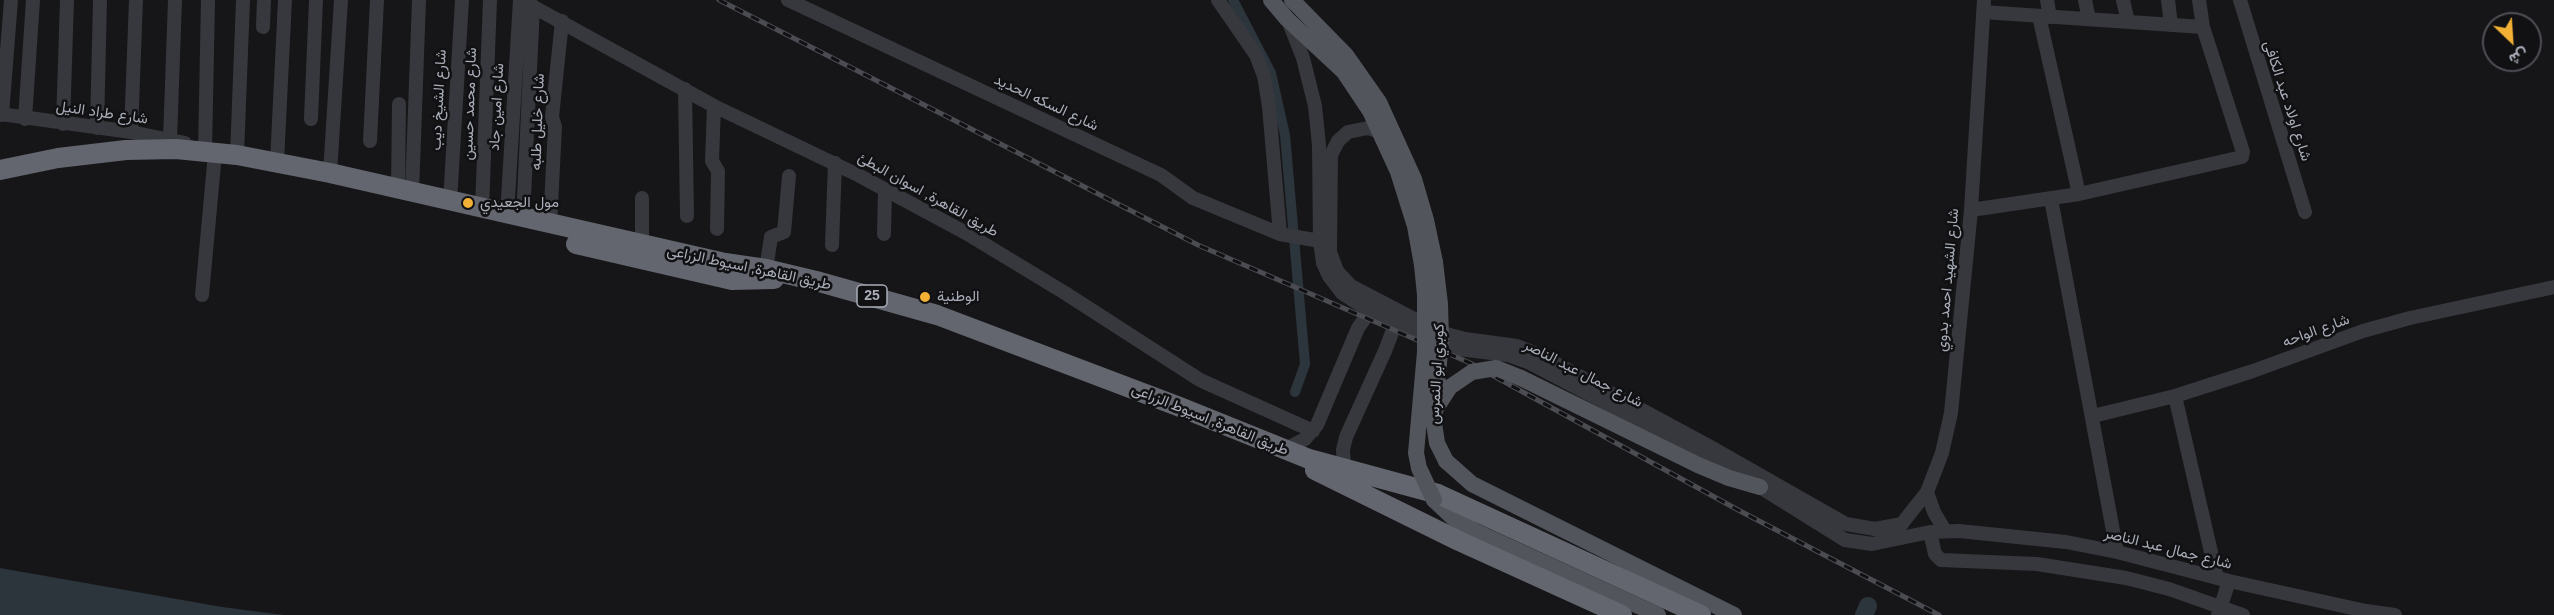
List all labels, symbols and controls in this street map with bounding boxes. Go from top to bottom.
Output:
north arrow [2482,12,2542,72]
street label: شارع اولاد عبد الكافى [2259,39,2315,163]
text: ش [2507,45,2531,69]
street label: شارع محمد حسين [459,47,481,161]
street label: شارع الشيخ ديب [427,49,451,151]
street label: شارع امين جاد [486,63,508,151]
street label: شارع السكه الحديد [991,71,1101,135]
street label: شارع خليل طلبه [527,73,549,171]
street label: شارع طراد النيل [55,98,149,128]
street label: طريق القاهرة, اسوان البطئ [854,149,1002,241]
place label: مول الجعيدي [480,194,559,212]
marker: مول الجعيدي [461,196,475,210]
street label: شارع الشهيد احمد بدوي [1933,208,1963,352]
street label: طريق القاهرة, اسيوط الزراعى [665,242,833,294]
road number: 25 [857,285,887,307]
place label: الوطنية [937,288,980,306]
marker: الوطنية [918,290,932,304]
street label: شارع الواحه [2280,311,2352,351]
street label: كوبري ابو النمرس [1425,323,1449,425]
street label: شارع جمال عبد الناصر [1521,336,1645,412]
street label: طريق القاهرة, اسيوط الزراعى [1129,380,1291,460]
street label: شارع جمال عبد الناصر [2102,524,2234,574]

